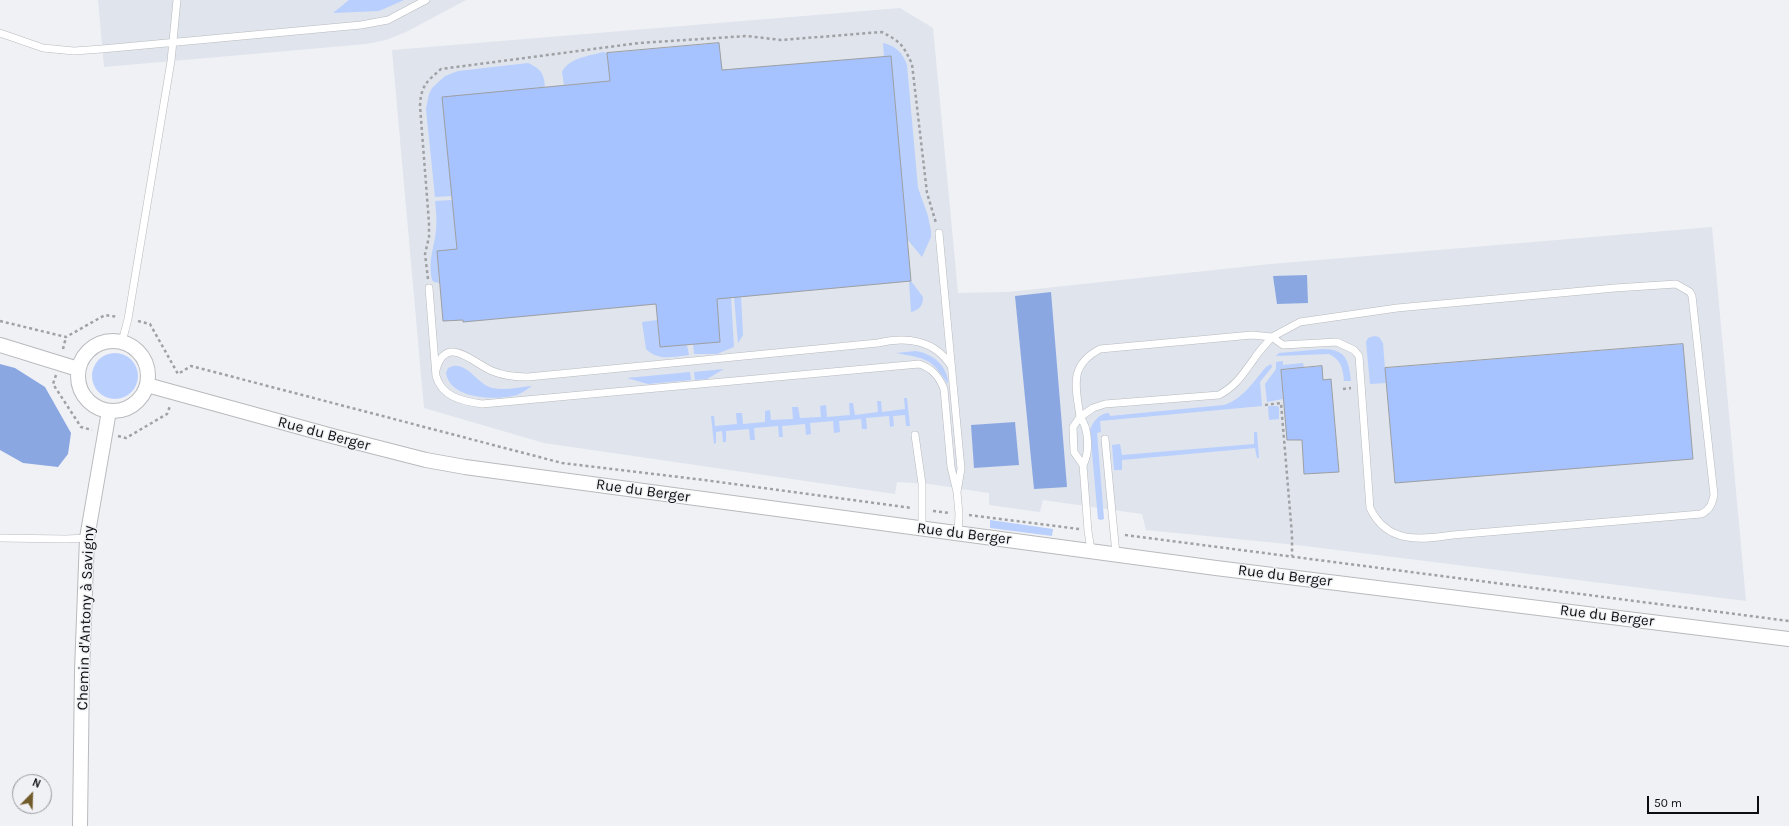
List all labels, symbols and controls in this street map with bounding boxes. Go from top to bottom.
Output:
street label: Rue du Berger [276,413,372,455]
street label: Rue du Berger [595,475,691,507]
street label: Rue du Berger [916,519,1012,549]
street label: Chemin d'Antony à Savigny [74,525,98,711]
street label: Rue du Berger [1237,561,1333,591]
street label: Rue du Berger [1559,601,1655,631]
north arrow [12,774,52,814]
text: N [30,776,43,791]
scale bar [1649,788,1761,814]
text: 50 m [1654,796,1682,810]

